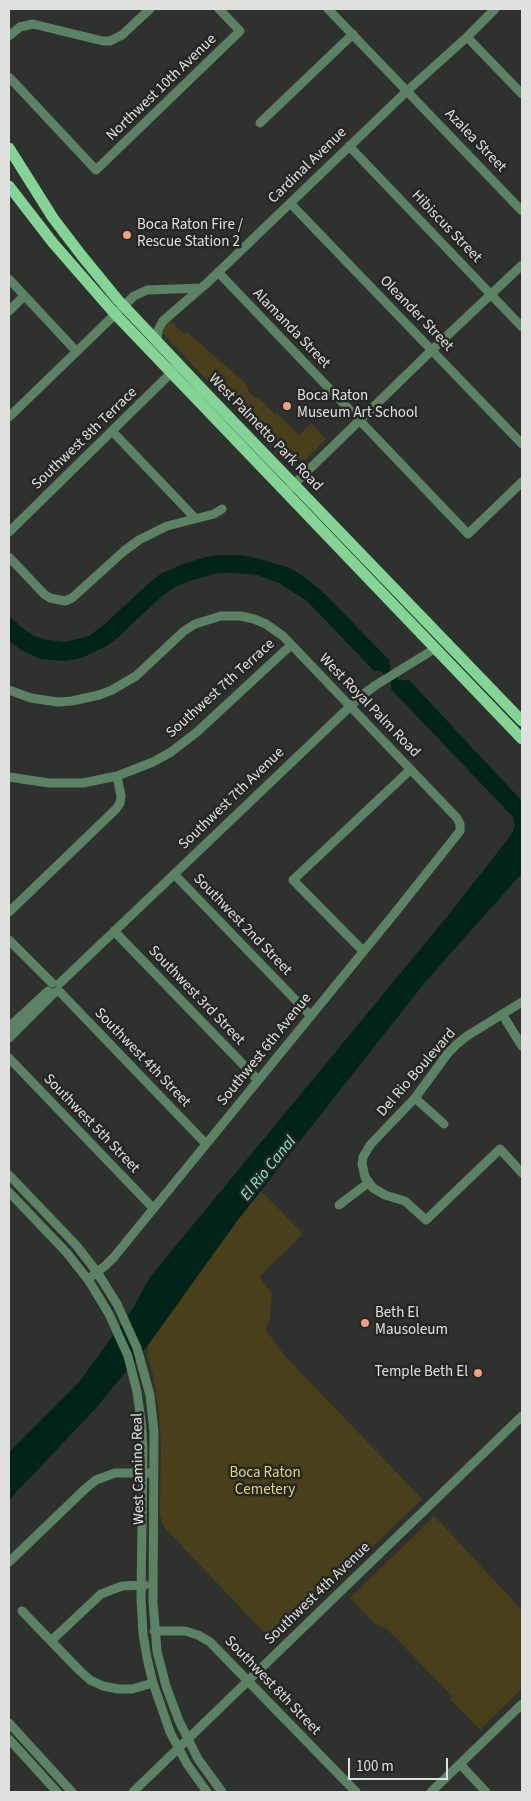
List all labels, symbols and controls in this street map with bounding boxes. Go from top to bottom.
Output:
street label: Northwest 10th Avenue [103,31,221,145]
street label: Azalea Street [440,106,510,176]
street label: Cardinal Avenue [265,124,351,208]
street label: Hibiscus Street [407,187,485,267]
place label: Boca Raton Fire / Rescue Station 2 [137,217,243,252]
marker: Boca Raton Fire / Rescue Station 2 [121,229,133,241]
street label: Oleander Street [375,272,457,356]
street label: Alamanda Street [248,285,334,373]
street label: West Palmetto Park Road [204,371,326,495]
street label: Southwest 8th Terrace [29,384,141,494]
place label: Boca Raton Museum Art School [297,388,418,423]
marker: Boca Raton Museum Art School [281,400,293,412]
street label: Southwest 7th Terrace [163,636,279,742]
street label: West Royal Palm Road [315,650,423,762]
street label: Southwest 7th Avenue [176,744,288,854]
street label: Southwest 2nd Street [189,870,295,980]
street label: Southwest 3rd Street [144,943,248,1049]
street label: Southwest 6th Avenue [214,990,316,1110]
street label: Southwest 4th Street [90,1005,194,1111]
street label: Del Rio Boulevard [374,1025,460,1121]
street label: Southwest 5th Street [39,1071,143,1177]
water label: El Rio Canal [237,1133,301,1205]
place label: Beth El Mausoleum [375,1305,448,1340]
marker: Beth El Mausoleum [359,1317,371,1329]
place label: Temple Beth El [374,1364,468,1382]
marker: Temple Beth El [472,1367,484,1379]
street label: West Camino Real [129,1413,149,1525]
park label: Boca Raton Cemetery [229,1465,301,1500]
street label: Southwest 4th Avenue [262,1539,374,1649]
street label: Southwest 8th Street [220,1633,324,1739]
scale bar [351,1748,451,1780]
text: 100 m [356,1756,394,1777]

